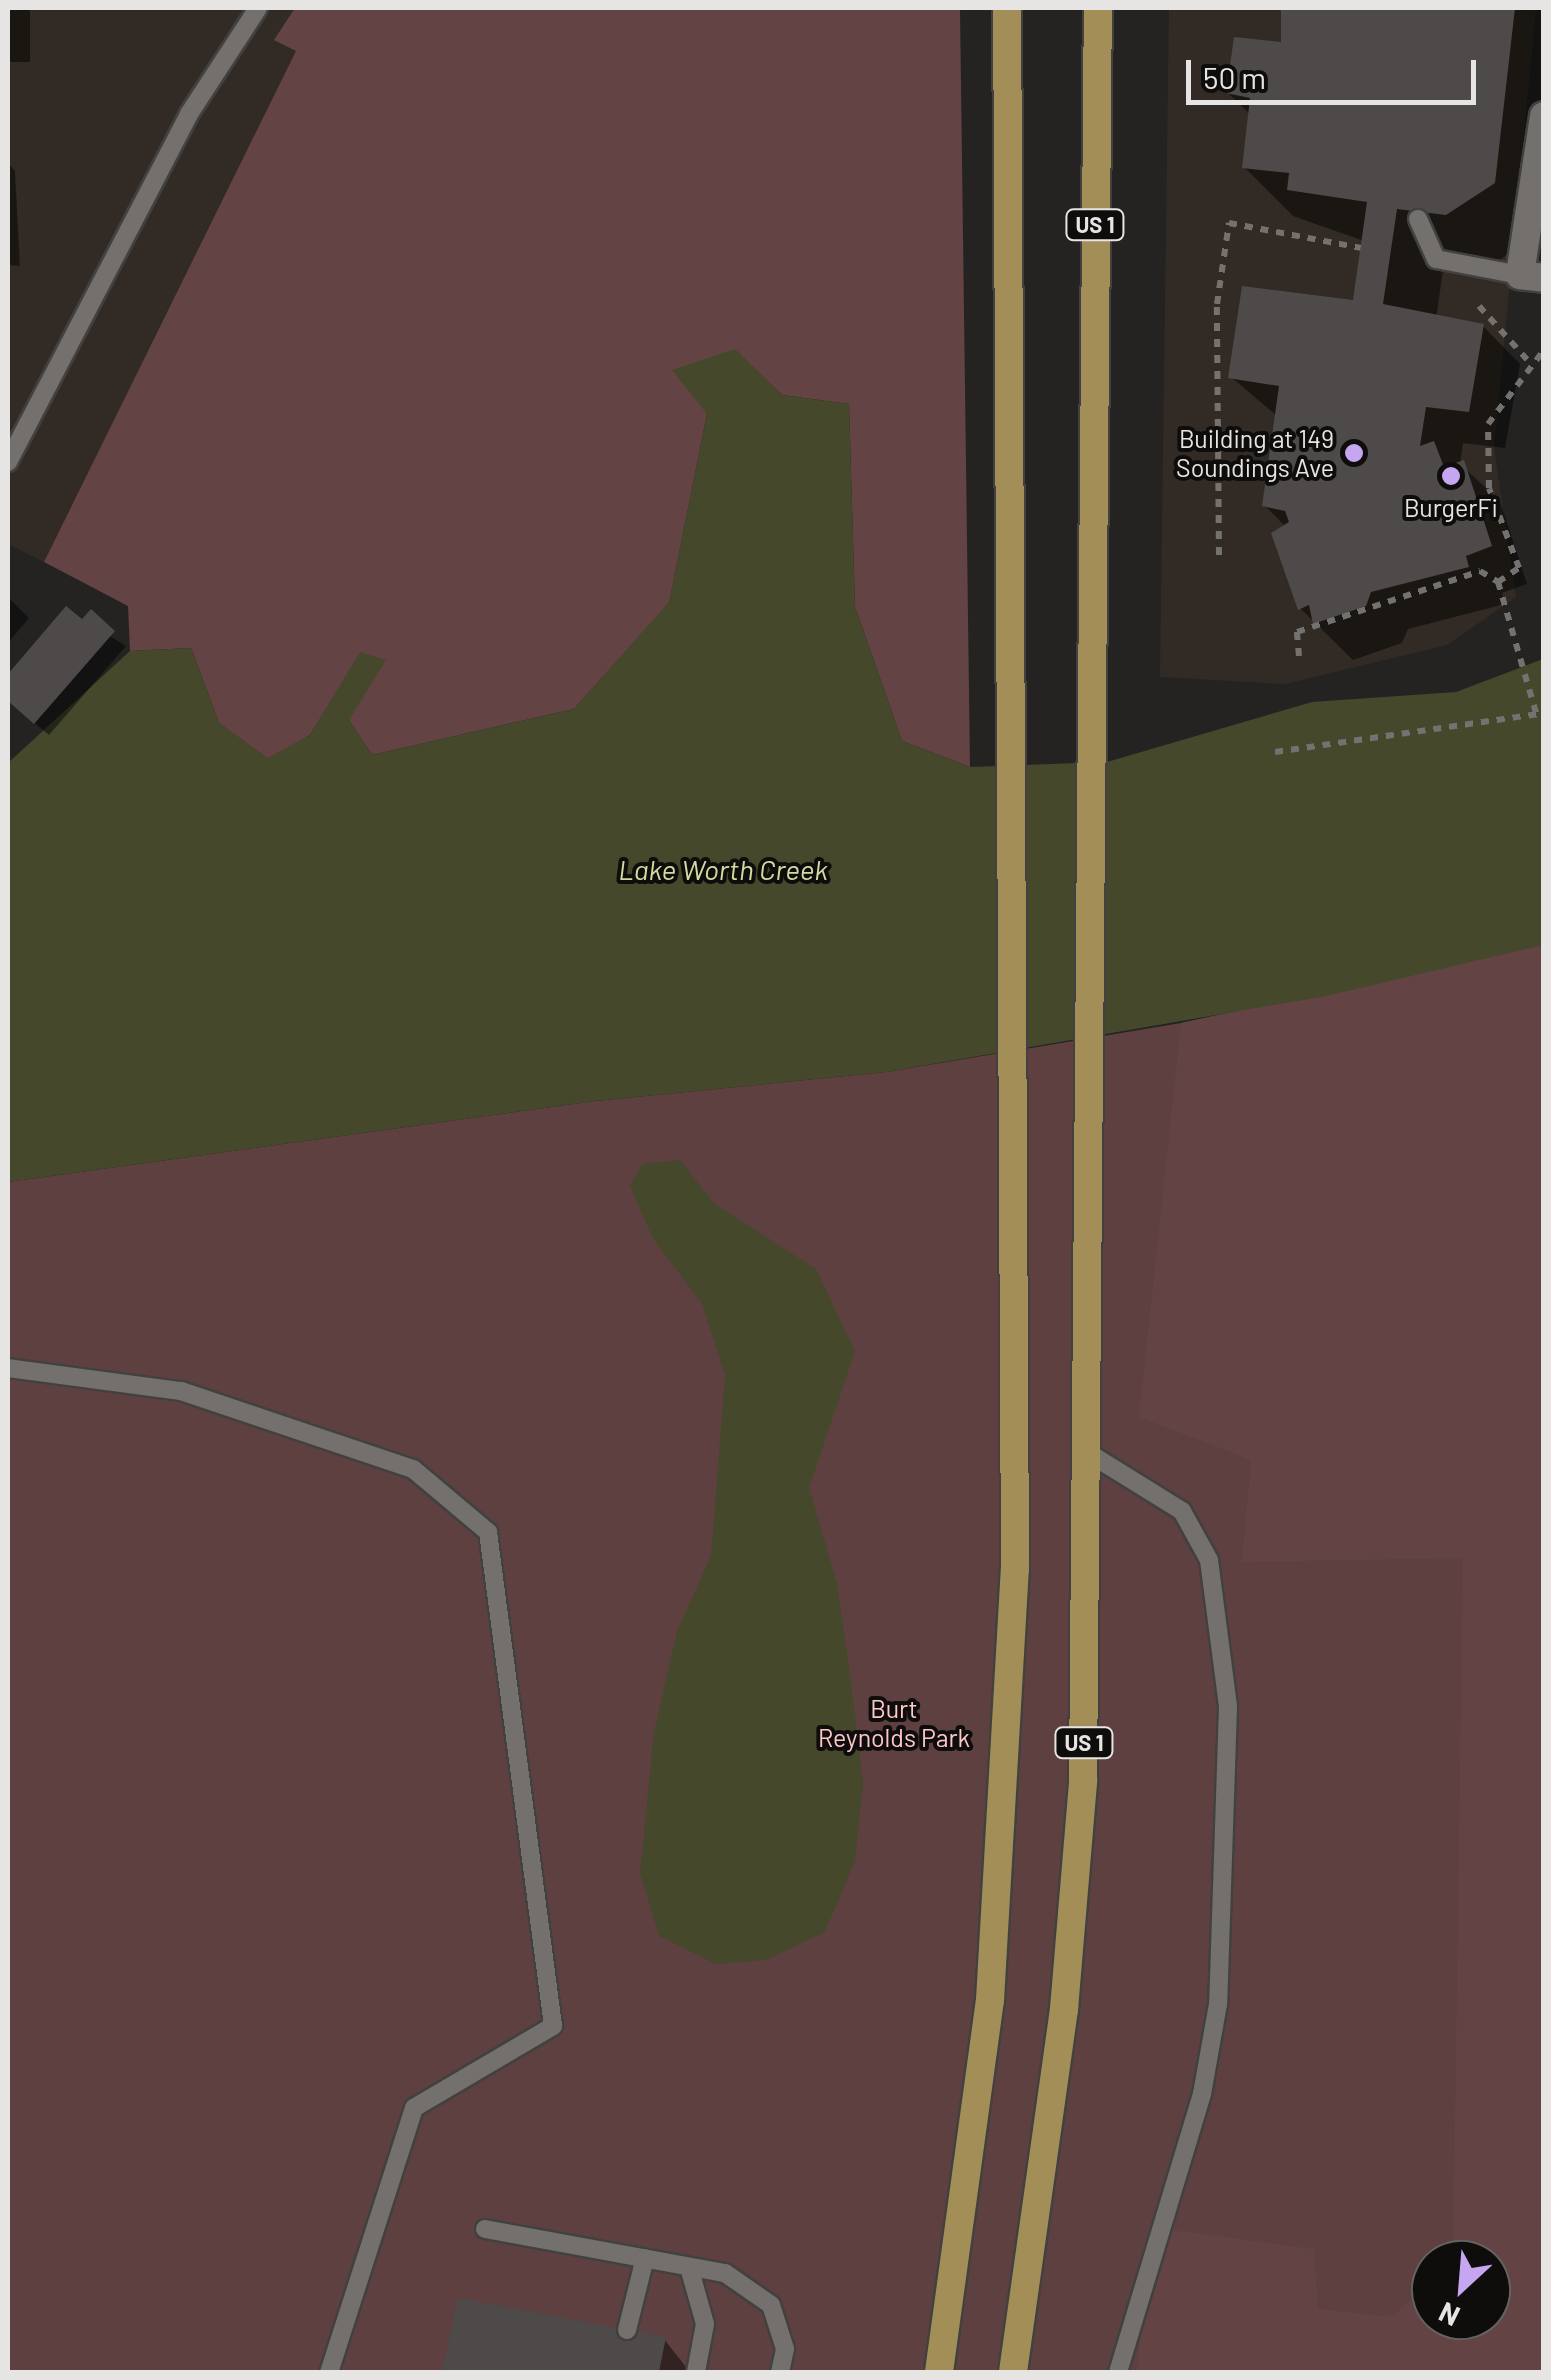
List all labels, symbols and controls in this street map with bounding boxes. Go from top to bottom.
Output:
scale bar [1191,40,1481,102]
text: 50 m [1203,59,1266,95]
road number: US 1 [1065,208,1125,242]
place label: Building at 149 Soundings Ave [1176,424,1334,483]
marker: Building at 149 Soundings Ave [1343,442,1365,464]
marker: BurgerFi [1440,465,1462,487]
place label: BurgerFi [1404,492,1498,522]
water label: Lake Worth Creek [618,852,828,886]
park label: Burt Reynolds Park [818,1694,970,1753]
road number: US 1 [1054,1726,1114,1760]
north arrow [1411,2240,1511,2340]
text: N [1433,2296,1465,2335]

